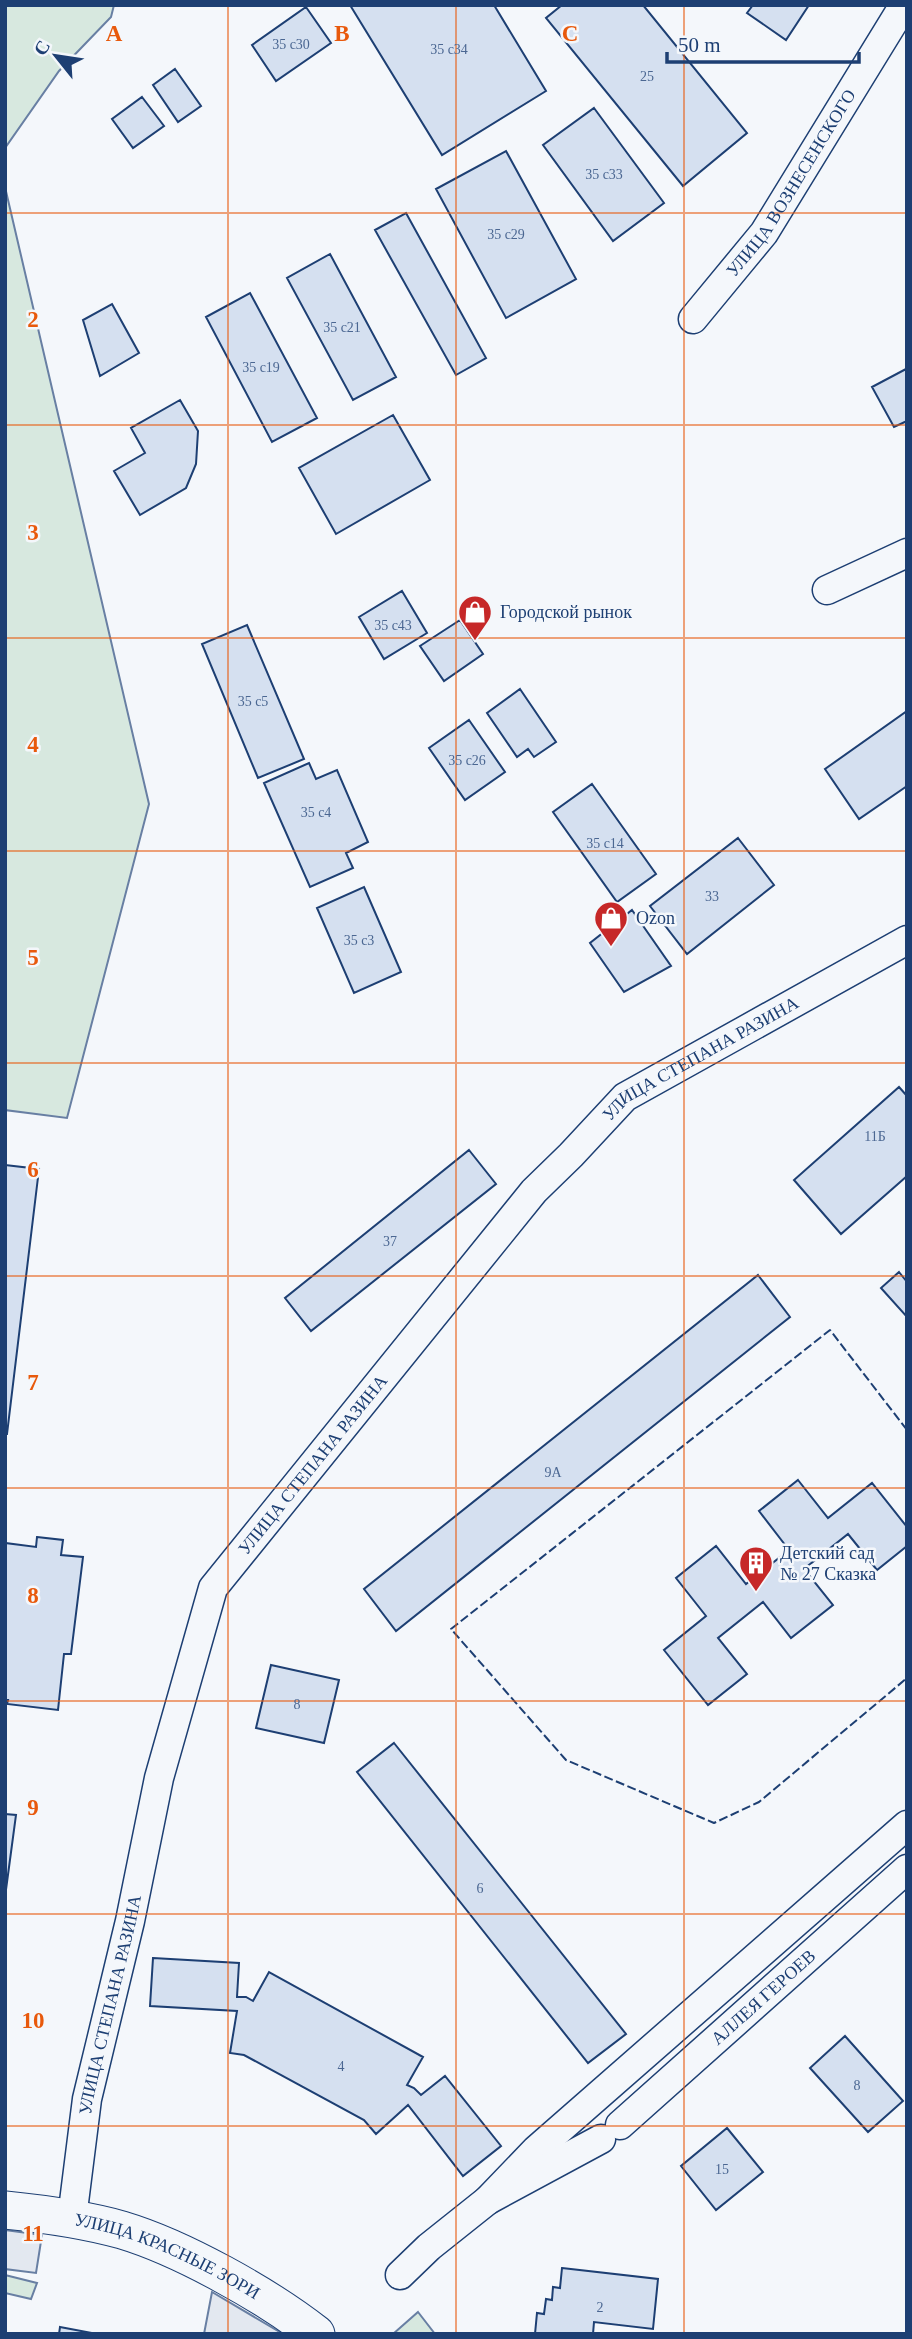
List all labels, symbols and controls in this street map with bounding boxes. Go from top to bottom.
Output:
north arrow [21,21,91,91]
text: A [106,21,123,46]
text: B [334,21,350,46]
text: C [562,21,578,46]
scale bar [667,21,860,65]
text: 50 m [678,33,721,57]
text: С [29,37,54,59]
house number: 35 с30 [272,37,310,52]
house number: 35 с34 [430,42,468,57]
house number: 25 [640,69,654,84]
street label: УЛИЦА ВОЗНЕСЕНСКОГО [722,86,860,281]
house number: 35 с33 [585,167,623,182]
house number: 35 с29 [487,227,525,242]
text: 2 [27,307,39,332]
house number: 35 с21 [323,320,361,335]
house number: 35 с19 [242,360,280,375]
text: 3 [27,520,39,545]
shop icon: Городской рынок [456,593,494,642]
place label: Городской рынок [500,602,632,622]
house number: 35 с43 [374,618,412,633]
house number: 35 с5 [238,694,268,709]
text: 4 [27,732,39,757]
house number: 35 с26 [448,753,486,768]
house number: 35 с4 [301,805,331,820]
house number: 35 с14 [586,836,624,851]
house number: 33 [705,889,719,904]
shop icon: Ozon [592,899,630,948]
place label: Ozon [636,908,675,928]
house number: 35 с3 [344,933,374,948]
text: 5 [27,945,39,970]
street label: УЛИЦА СТЕПАНА РАЗИНА [598,993,802,1125]
house number: 11Б [864,1129,886,1144]
text: 6 [27,1157,39,1182]
house number: 37 [383,1234,397,1249]
text: 7 [27,1370,39,1395]
street label: УЛИЦА СТЕПАНА РАЗИНА [234,1371,391,1559]
house number: 9А [544,1465,562,1480]
place label: Детский сад № 27 Сказка [780,1543,876,1584]
building icon: Детский сад № 27 Сказка [737,1544,775,1593]
text: 8 [27,1583,39,1608]
house number: 8 [294,1697,301,1712]
text: 9 [27,1795,39,1820]
house number: 6 [477,1881,484,1896]
street label: УЛИЦА СТЕПАНА РАЗИНА [75,1893,145,2116]
street label: АЛЛЕЯ ГЕРОЕВ [707,1946,819,2049]
text: 10 [22,2008,45,2033]
house number: 4 [338,2059,345,2074]
house number: 8 [854,2078,861,2093]
house number: 15 [715,2162,729,2177]
street label: УЛИЦА КРАСНЫЕ ЗОРИ [73,2209,263,2303]
text: 11 [22,2221,44,2246]
house number: 2 [597,2300,604,2315]

